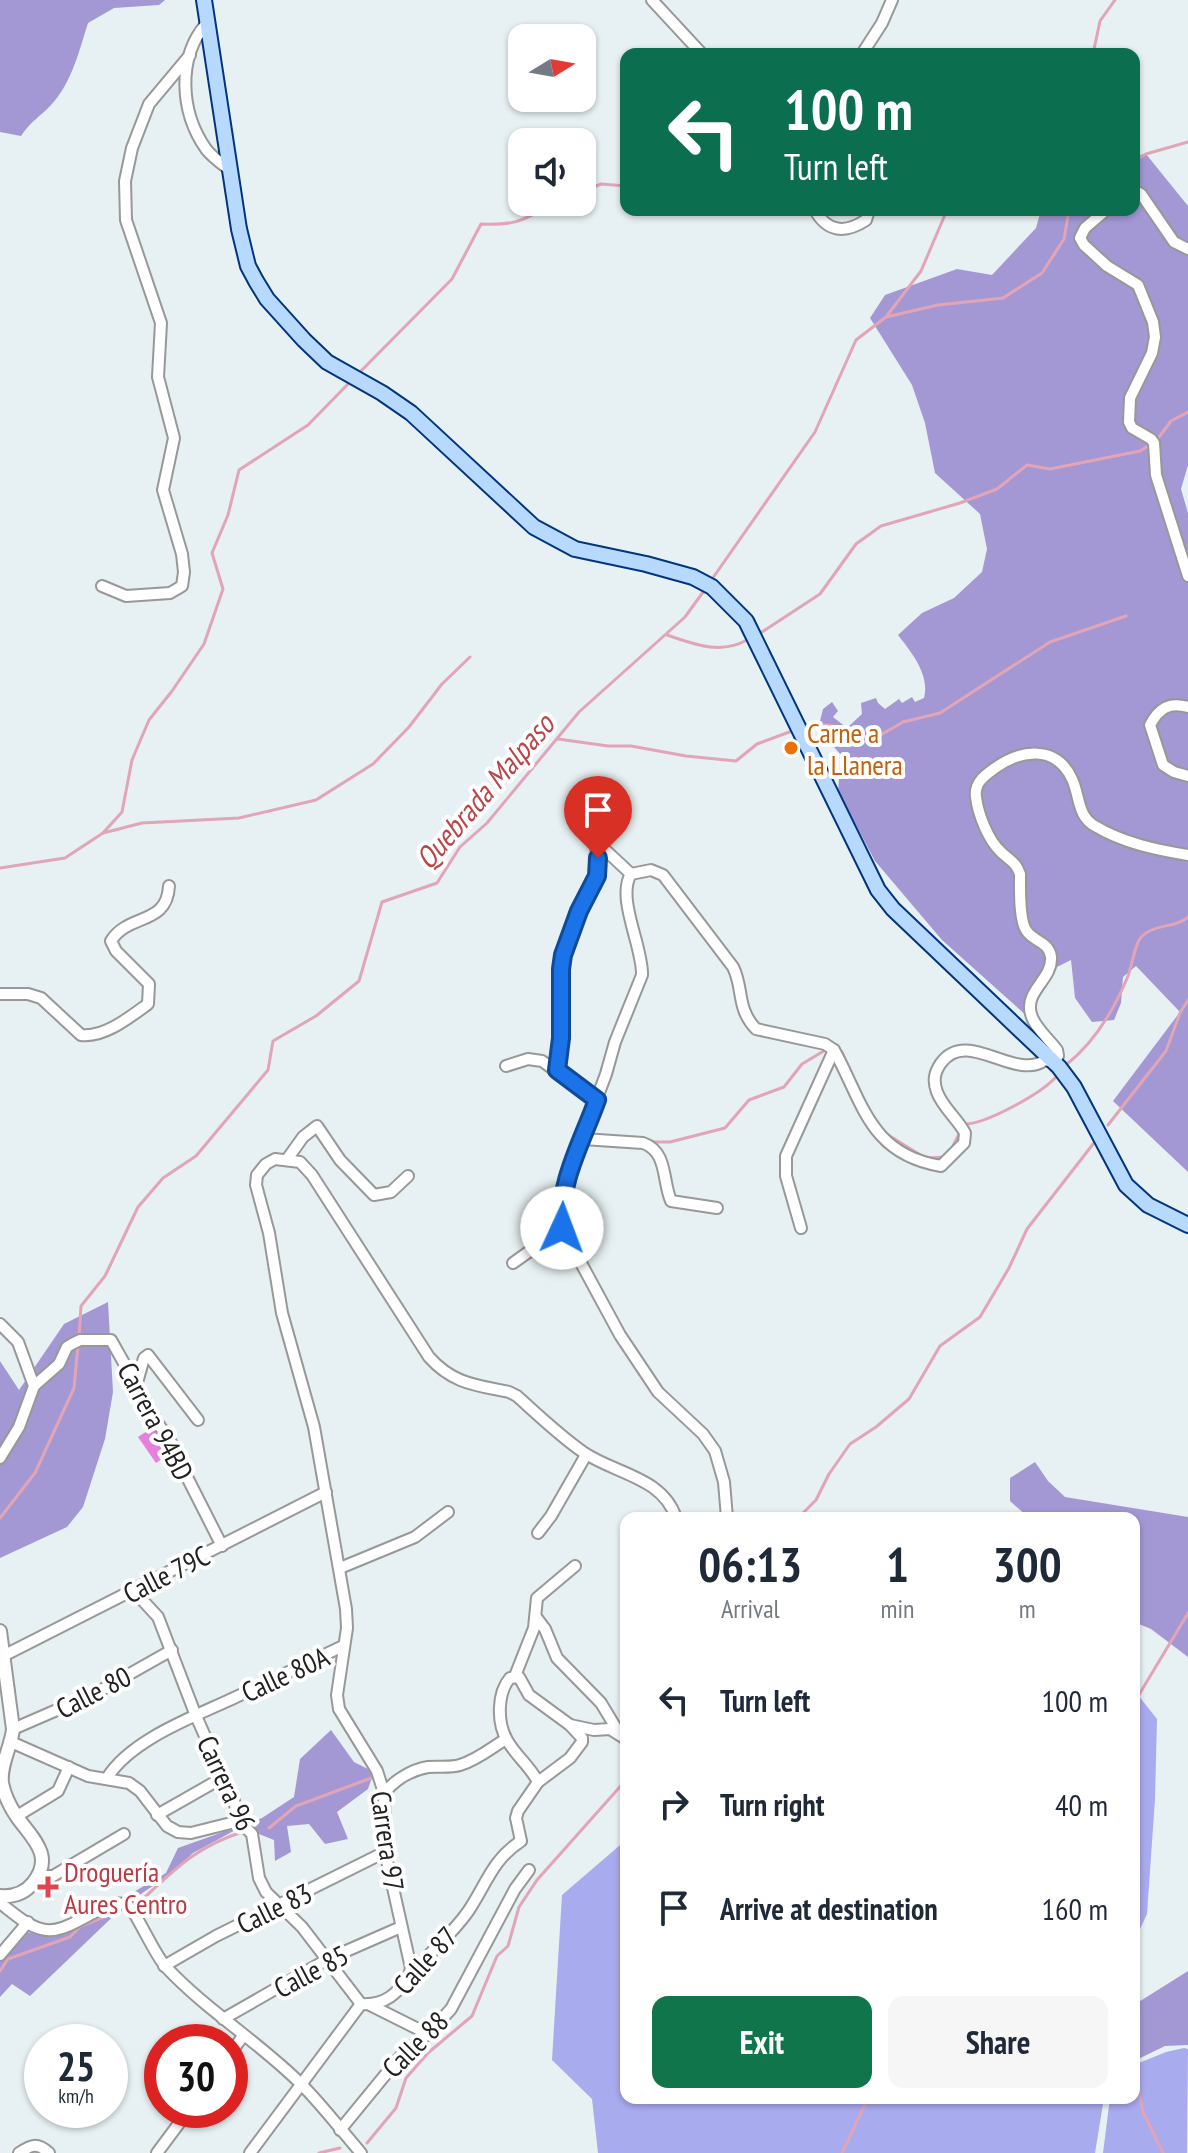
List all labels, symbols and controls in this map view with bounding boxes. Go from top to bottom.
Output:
north arrow [508,24,596,112]
map controls [508,24,596,216]
text: 100 m [784,73,913,145]
icon: left [652,80,756,184]
button: sound [508,128,596,216]
text: Turn left [784,143,888,190]
water label: Quebrada Malpaso [406,704,563,877]
place label: Carne a la Llanera [807,714,903,783]
marker: Carne a la Llanera [782,739,800,757]
pin [564,776,632,858]
icon: arrive [576,788,620,832]
position arrow [520,1186,604,1270]
street label: Carrera 94BD [110,1356,202,1486]
text: 06:13 [698,1533,802,1595]
text: 1 [886,1533,909,1595]
text: 300 [993,1533,1062,1595]
street label: Calle 79C [117,1537,216,1611]
text: Arrival [721,1592,780,1625]
text: min [880,1592,914,1625]
text: m [1019,1592,1036,1625]
street label: Calle 80A [235,1637,335,1710]
street label: Calle 80 [49,1657,137,1727]
icon: left [652,1678,696,1722]
text: Turn left [720,1681,810,1720]
text: 100 m [1042,1681,1108,1720]
street label: Carrera 96 [189,1730,265,1836]
icon: right [652,1782,696,1826]
text: Turn right [720,1785,824,1824]
text: 40 m [1055,1785,1108,1824]
street label: Carrera 97 [363,1789,413,1893]
place label: Droguería Aures Centro [64,1853,187,1922]
street label: Calle 83 [230,1874,318,1942]
marker: Droguería Aures Centro [39,1878,57,1896]
icon: arrive [652,1886,696,1930]
text: Arrive at destination [720,1889,938,1928]
text: 160 m [1042,1889,1108,1928]
street label: Calle 87 [385,1918,465,2002]
street label: Calle 85 [267,1936,355,2006]
button: Exit [652,1996,872,2088]
button: Share [888,1996,1108,2088]
street label: Calle 88 [374,2003,456,2085]
speed limit sign: 30 [144,2024,248,2128]
text: 25 [57,2040,95,2092]
text: km/h [58,2083,94,2109]

